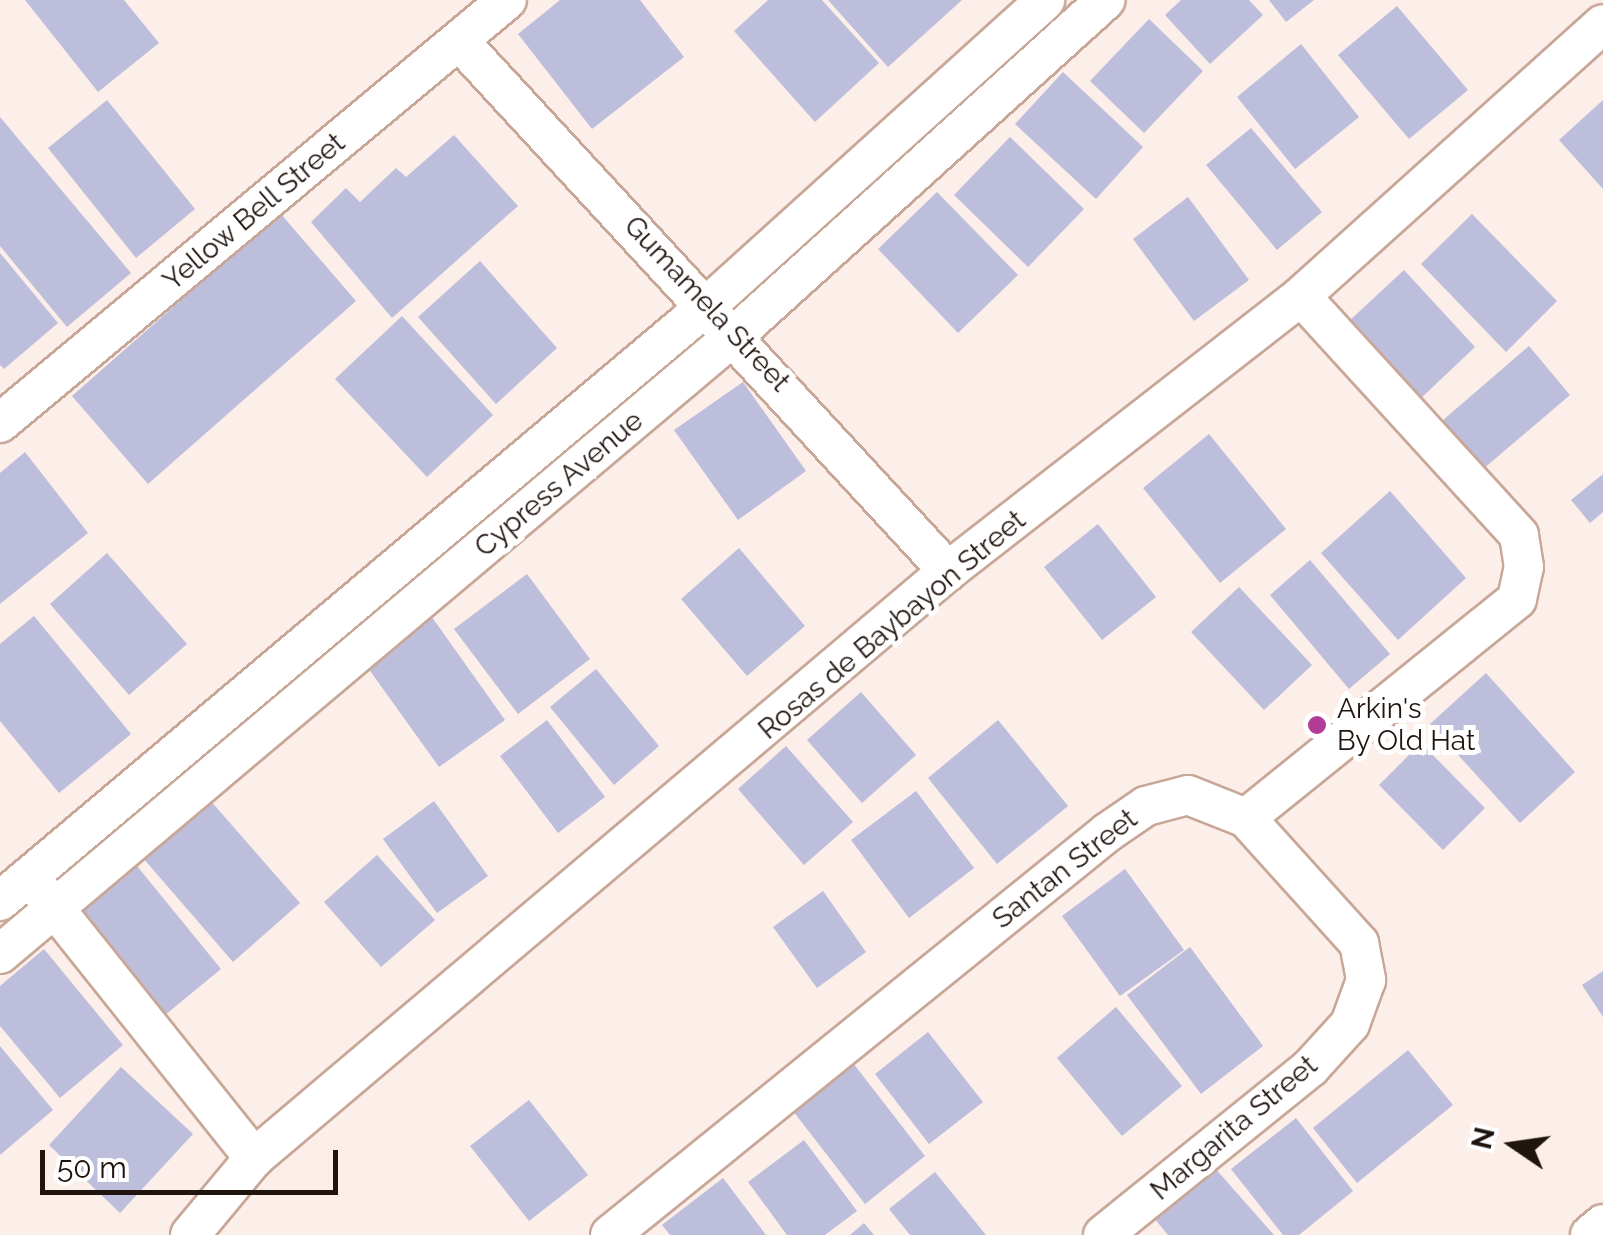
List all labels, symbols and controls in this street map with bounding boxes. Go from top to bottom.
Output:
street label: Yellow Bell Street [156,126,352,298]
street label: Gumamela Street [617,209,797,399]
street label: Cypress Avenue [468,404,650,564]
street label: Rosas de Baybayon Street [752,503,1032,747]
place label: Arkin's By Old Hat [1337,692,1476,758]
marker: Arkin's By Old Hat [1306,714,1328,736]
street label: Santan Street [986,802,1144,936]
street label: Margarita Street [1144,1049,1324,1207]
north arrow [1463,1095,1563,1195]
text: N [1465,1124,1502,1152]
scale bar [45,1130,342,1192]
text: 50 m [57,1150,127,1185]

